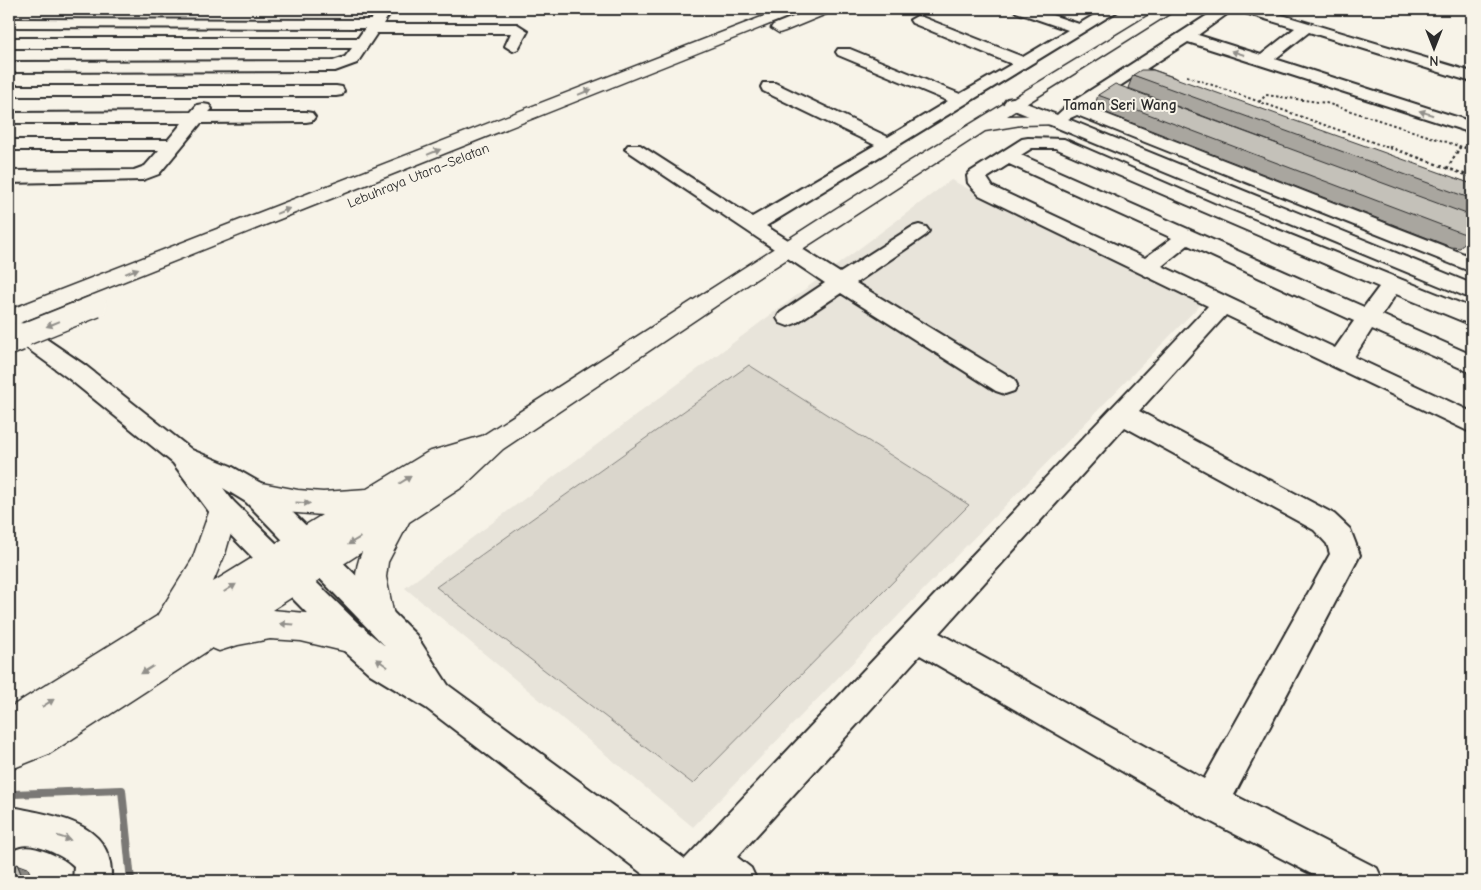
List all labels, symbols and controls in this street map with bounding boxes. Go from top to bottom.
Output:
north arrow [1408,22,1458,72]
one-way arrow [1230,49,1245,56]
text: N [1429,52,1439,69]
one-way arrow [578,88,593,96]
district label: Taman Seri Wang [1063,96,1177,114]
one-way arrow [1418,109,1433,116]
street label: Lebuhraya Utara–Selatan [345,139,492,212]
one-way arrow [427,147,441,155]
one-way arrow [275,207,290,215]
one-way arrow [124,267,139,274]
one-way arrow [45,320,60,328]
one-way arrow [399,476,412,485]
one-way arrow [296,500,312,508]
one-way arrow [347,536,360,545]
one-way arrow [223,584,236,593]
one-way arrow [279,620,295,628]
one-way arrow [375,658,389,668]
one-way arrow [140,665,154,675]
one-way arrow [41,698,54,707]
one-way arrow [57,834,72,842]

